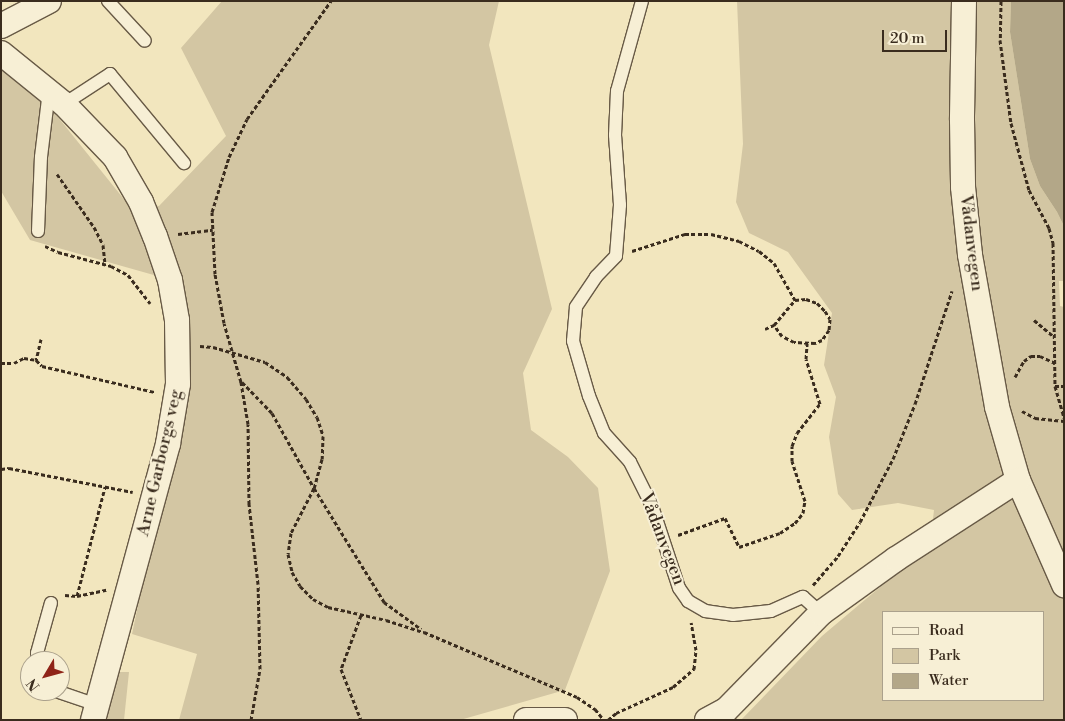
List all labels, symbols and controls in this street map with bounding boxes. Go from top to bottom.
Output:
scale bar [885,20,950,52]
text: 20 m [890,29,925,48]
street label: Vådanvegen [954,194,988,292]
street label: Arne Garborgs veg [133,388,187,538]
street label: Vådanvegen [635,490,689,588]
legend [882,611,1045,701]
text: Road [929,621,964,640]
text: Park [929,646,960,665]
north arrow [20,651,70,701]
text: Water [929,671,968,690]
text: N [23,675,44,694]

